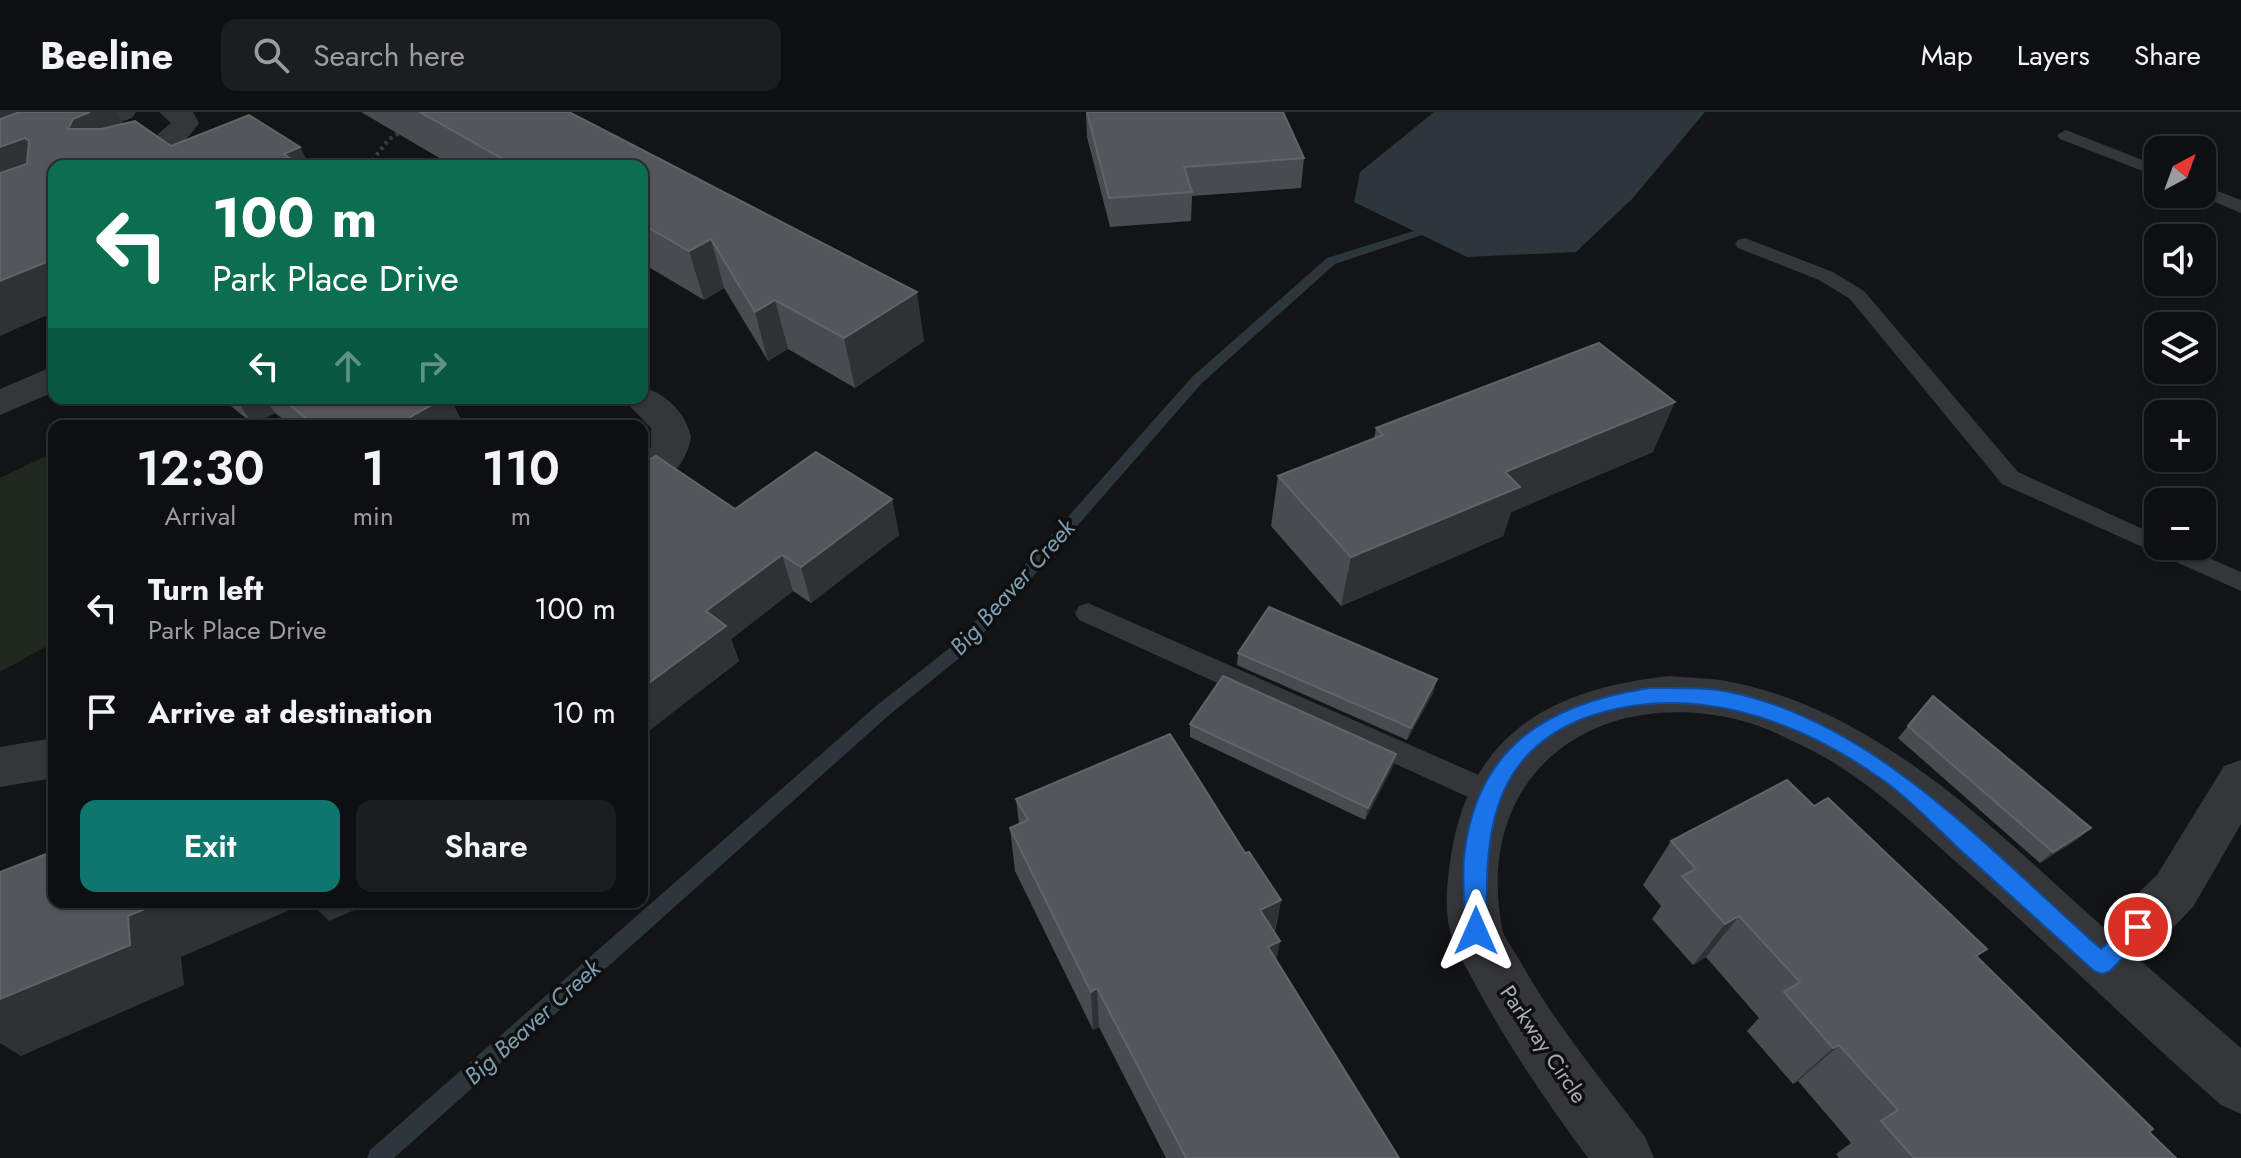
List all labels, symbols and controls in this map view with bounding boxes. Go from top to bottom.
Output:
search box [221,19,781,91]
text: Beeline [40,28,173,83]
icon: search [249,33,293,77]
text: Search here [313,34,465,77]
text: Map [1921,35,1973,76]
text: Layers [2017,35,2090,76]
text: Share [2134,35,2201,76]
north arrow [2144,136,2216,208]
map controls [2144,136,2216,560]
text: 100 m [212,177,377,258]
icon: left [80,192,184,296]
button: sound [2144,224,2216,296]
text: Park Place Drive [212,252,459,304]
button: layers [2144,312,2216,384]
icon: left [242,344,286,388]
icon: ahead [326,344,370,388]
icon: right [410,344,454,388]
button: + [2144,400,2216,472]
text: 12:30 [136,434,265,503]
text: 1 [361,434,385,503]
text: 110 [482,434,560,503]
button: − [2144,488,2216,560]
text: Arrival [165,497,236,535]
text: min [353,497,394,535]
text: m [511,497,531,535]
water label: Big Beaver Creek [941,510,1084,663]
text: Turn left [148,568,263,611]
icon: left [80,586,124,630]
text: 100 m [534,587,616,630]
text: Park Place Drive [148,611,326,649]
icon: arrive [80,690,124,734]
text: Arrive at destination [148,691,433,734]
text: 10 m [552,691,616,734]
button: Exit [80,800,340,892]
button: Share [356,800,616,892]
position arrow [1434,889,1518,973]
pin [2104,893,2172,961]
icon: arrive [2116,905,2160,949]
water label: Big Beaver Creek [456,950,609,1093]
street label: Parkway Circle [1493,979,1595,1109]

